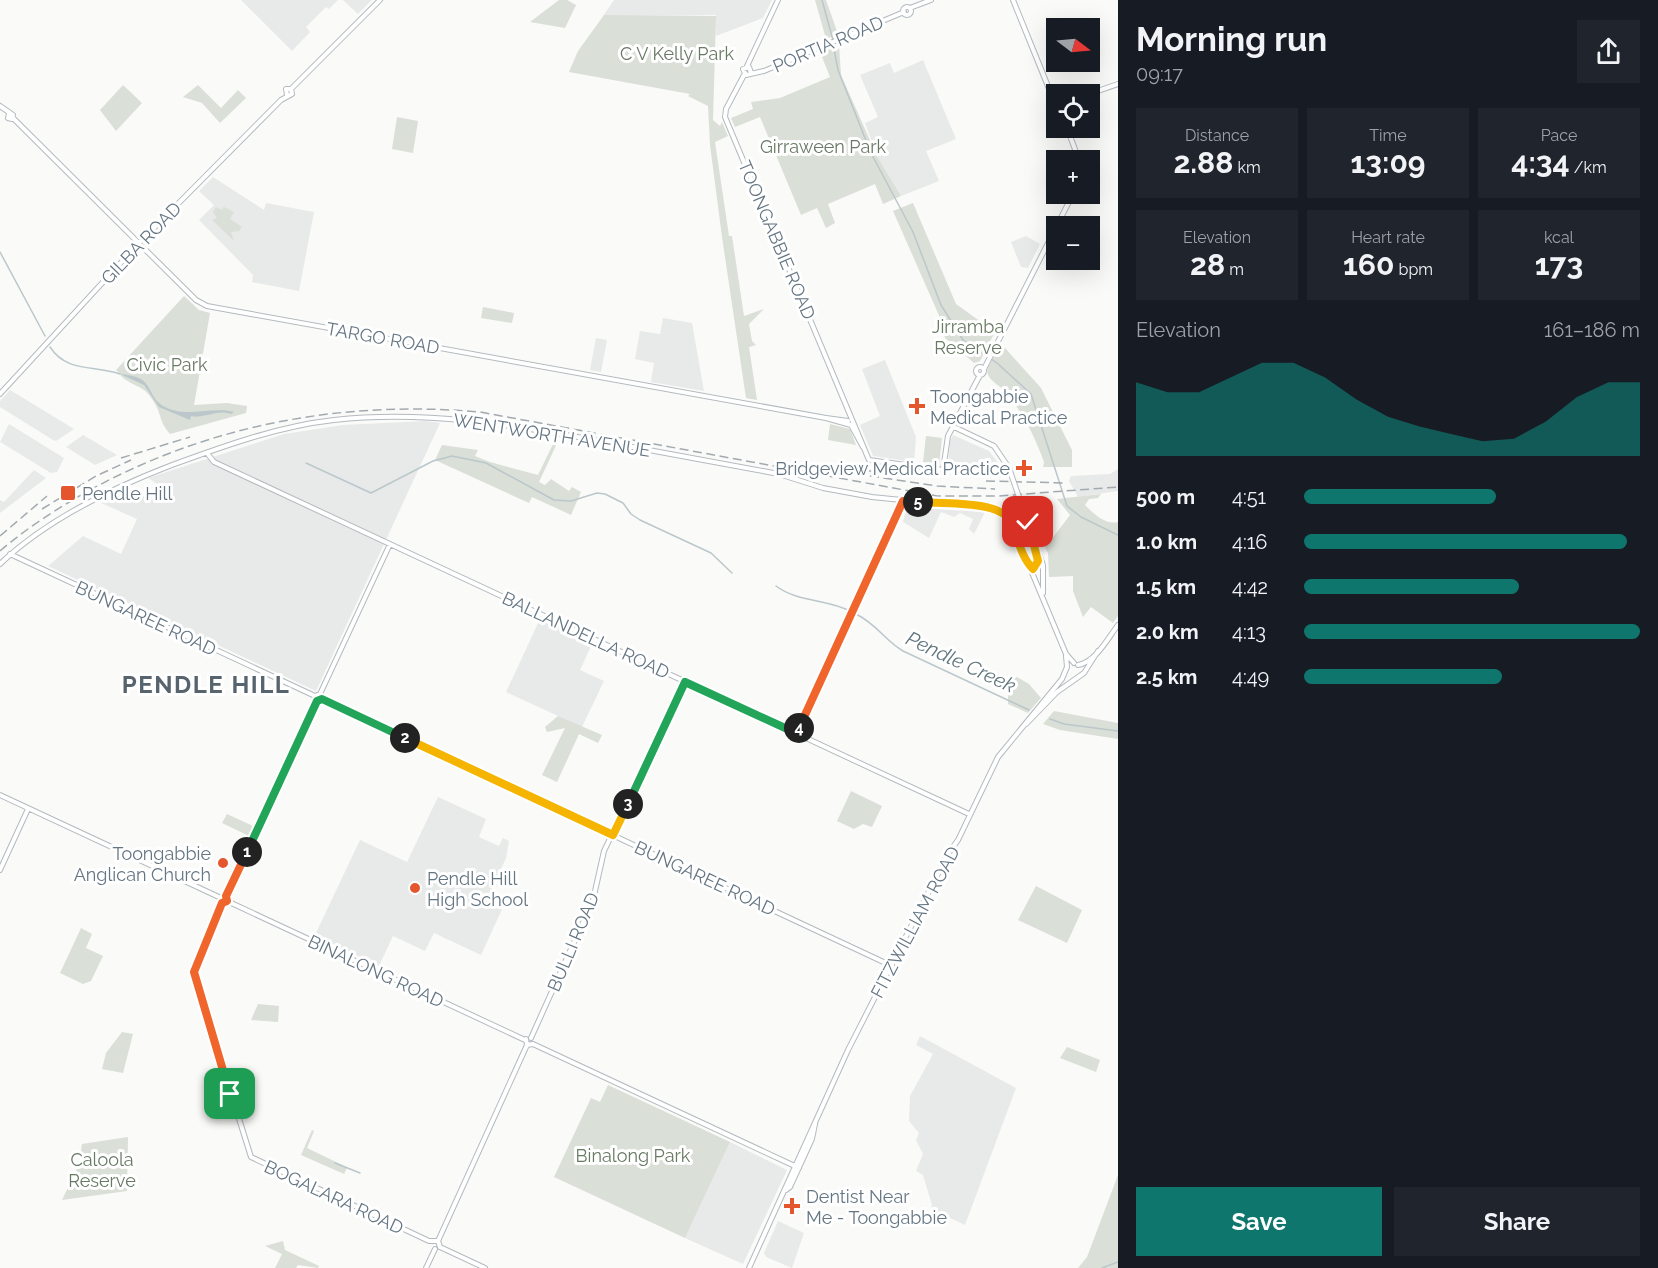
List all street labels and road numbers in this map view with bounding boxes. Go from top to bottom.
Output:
street label: PORTIA ROAD [770,11,886,77]
street label: TOONGABBIE ROAD [734,157,820,323]
street label: GILBA ROAD [97,198,185,288]
street label: TARGO ROAD [325,318,441,358]
street label: WENTWORTH AVENUE [452,409,652,461]
street label: BUNGAREE ROAD [72,576,220,660]
street label: BALLANDELLA ROAD [499,587,673,683]
street label: BUNGAREE ROAD [631,836,779,920]
street label: FITZWILLIAM ROAD [866,843,964,1001]
street label: BULLI ROAD [543,889,603,995]
street label: BINALONG ROAD [305,930,447,1012]
street label: BOGALARA ROAD [261,1156,407,1238]

